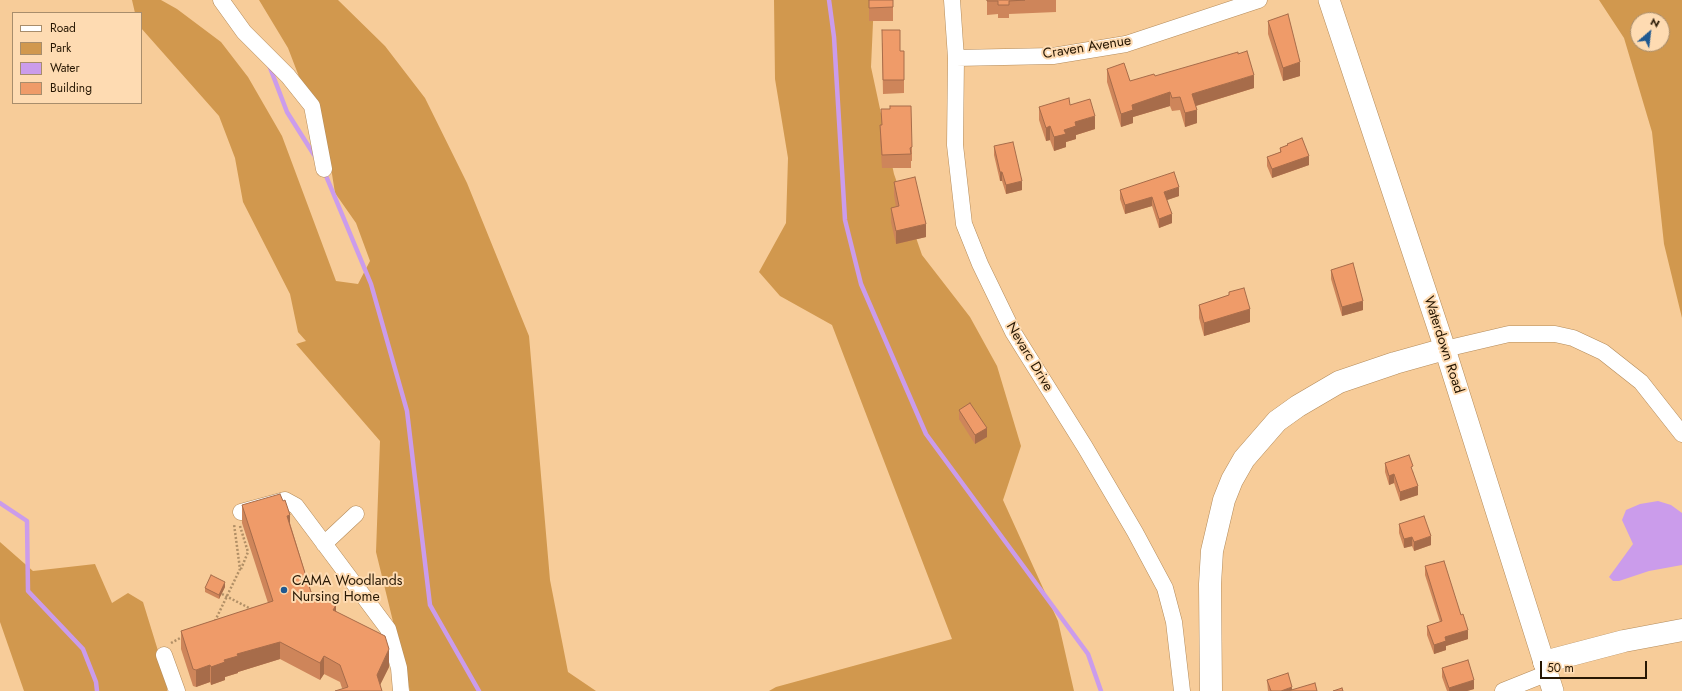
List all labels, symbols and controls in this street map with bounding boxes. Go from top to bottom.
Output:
legend [12,12,142,104]
north arrow [1630,12,1670,52]
text: N [1648,13,1663,31]
text: Road [50,19,76,37]
street label: Craven Avenue [1042,33,1132,63]
text: Park [50,39,71,57]
text: Water [50,59,80,77]
text: Building [50,79,92,97]
street label: Waterdown Road [1419,294,1467,396]
street label: Nevarc Drive [1002,320,1056,394]
place label: CAMA Woodlands Nursing Home [292,574,402,606]
marker: CAMA Woodlands Nursing Home [279,585,289,595]
scale bar [1542,653,1649,679]
text: 50 m [1547,659,1574,677]

